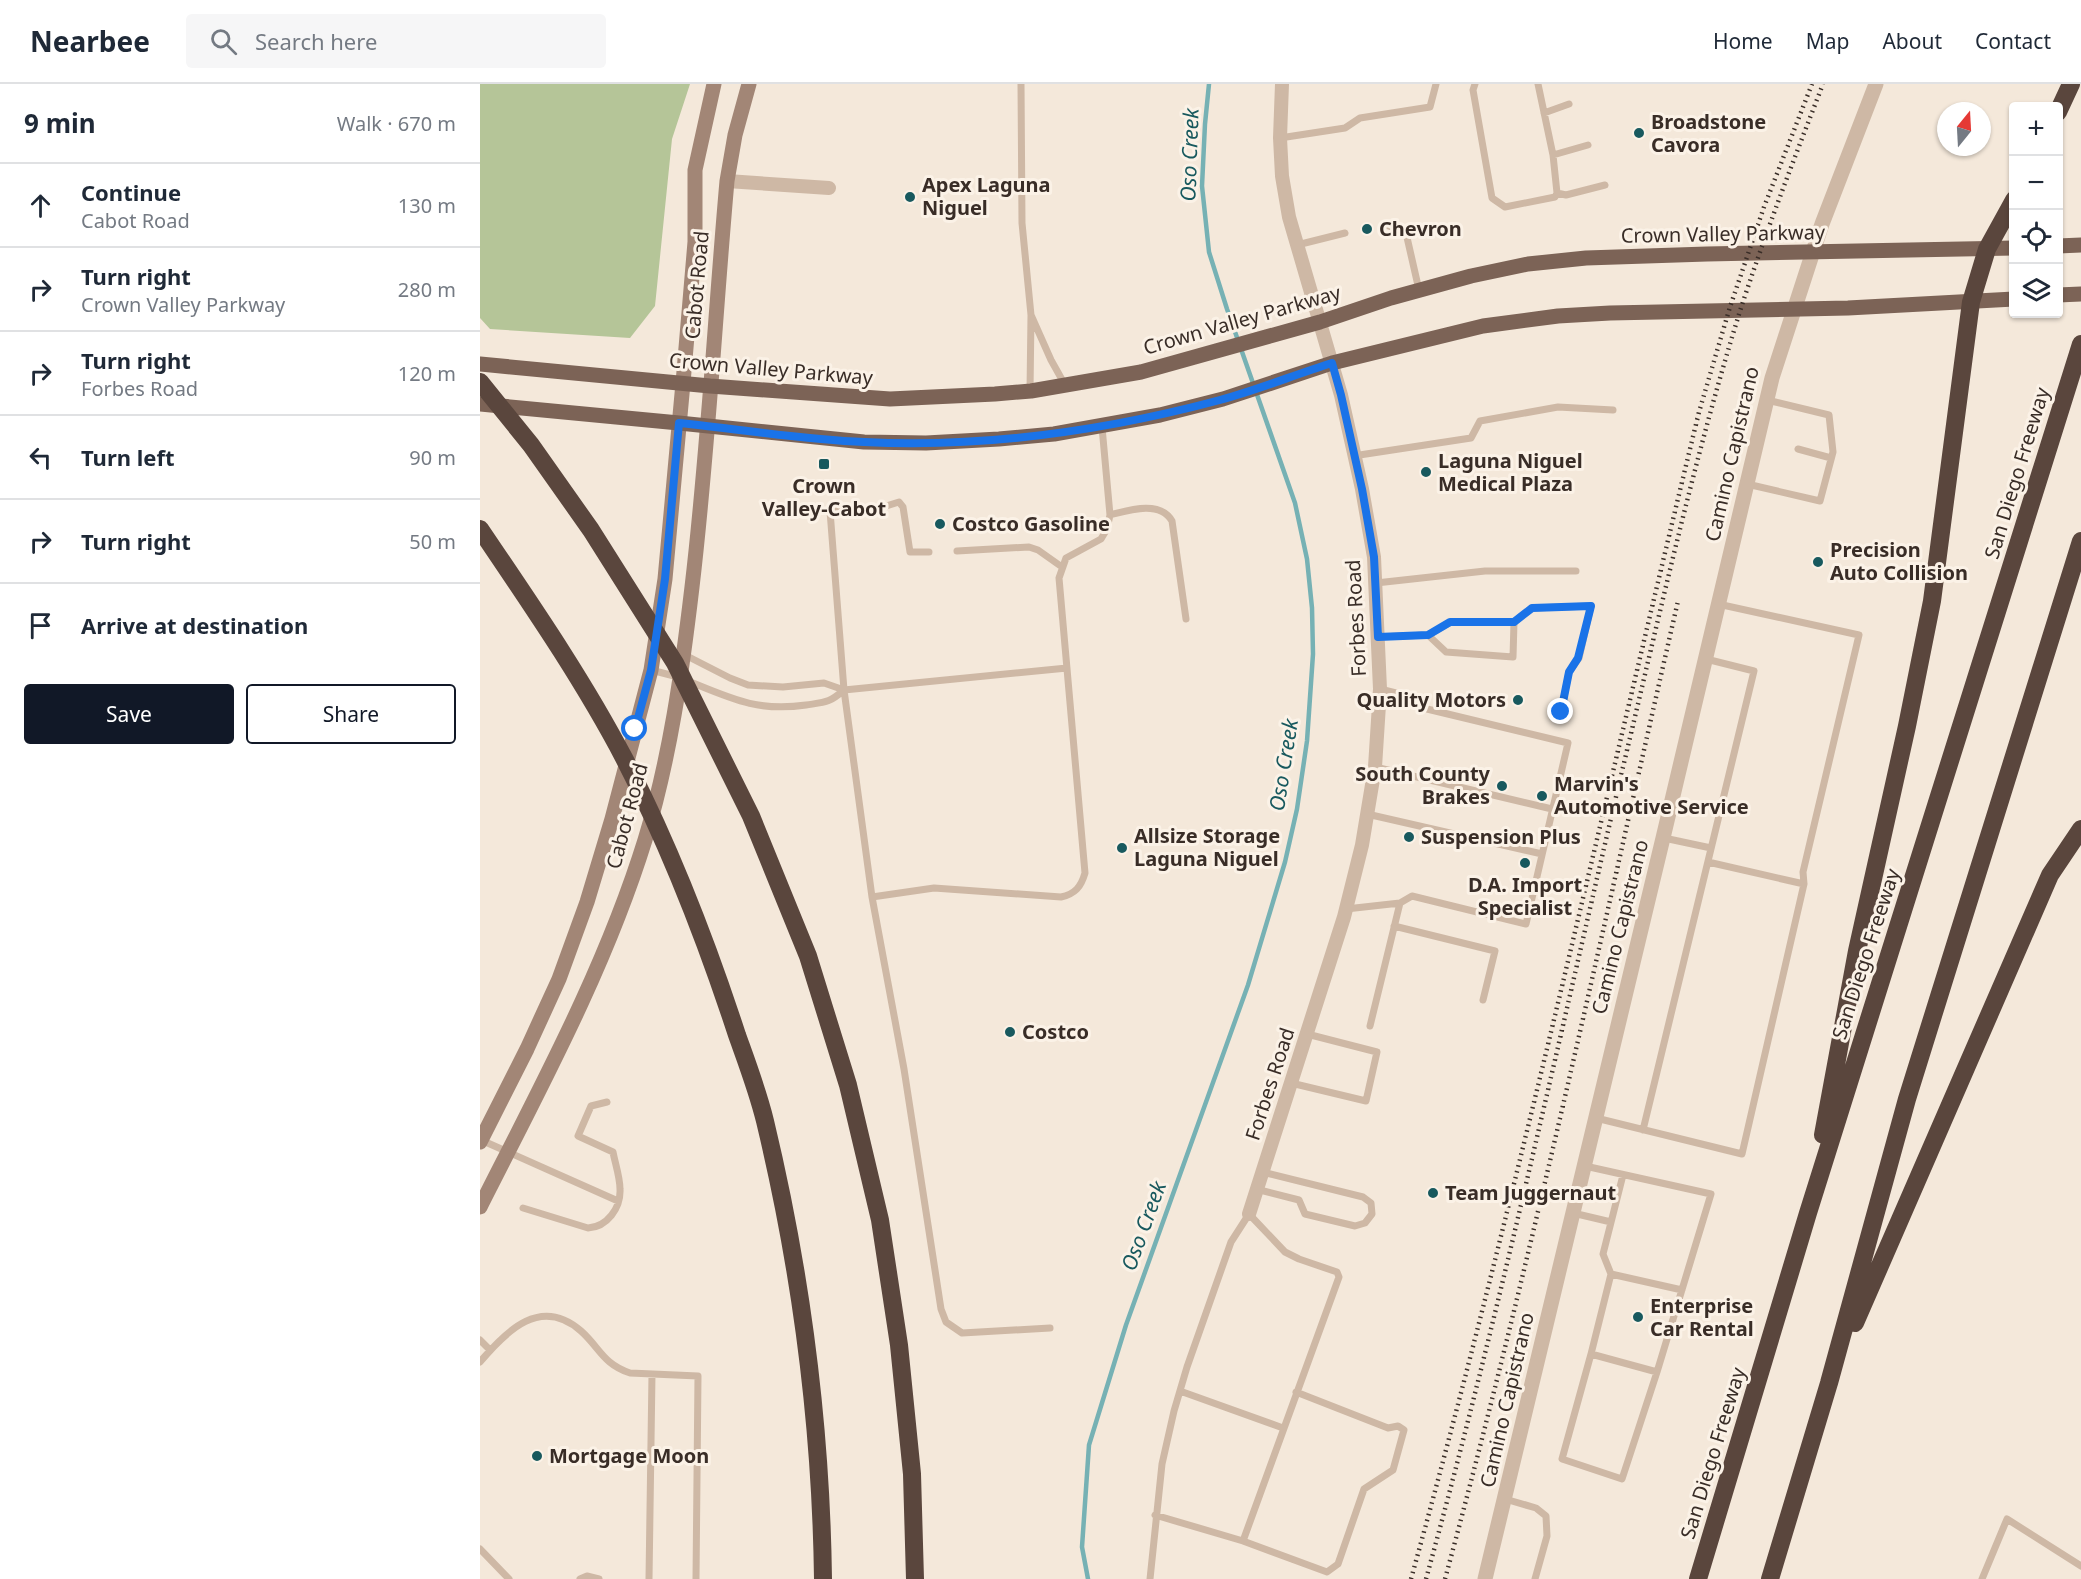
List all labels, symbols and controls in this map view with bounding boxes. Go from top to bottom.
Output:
search box [186,14,606,68]
text: Nearbee [30,22,150,60]
icon: search [207,25,240,58]
text: Search here [255,26,377,56]
text: Home [1713,27,1773,55]
text: Map [1806,27,1849,55]
text: About [1882,27,1942,55]
text: Contact [1975,27,2051,55]
north arrow [1937,102,1991,156]
map controls [2009,102,2063,318]
button: + [2009,102,2063,156]
text: 9 min [24,105,96,141]
water label: Oso Creek [1173,106,1205,202]
place label: Broadstone Cavora [1651,108,1766,158]
text: Walk · 670 m [337,110,456,137]
marker: Broadstone Cavora [1632,126,1646,140]
button: − [2009,156,2063,210]
place label: Apex Laguna Niguel [922,171,1051,221]
text: Continue [81,177,181,207]
icon: ahead [24,189,57,222]
marker: Apex Laguna Niguel [903,190,917,204]
text: 130 m [398,192,456,219]
text: Cabot Road [81,207,190,234]
button: locate [2009,210,2063,264]
place label: Chevron [1379,215,1462,242]
street label: Crown Valley Parkway [1621,218,1826,249]
marker: Chevron [1360,222,1374,236]
street label: Cabot Road [678,230,715,340]
text: Turn right [81,261,191,291]
button: layers [2009,264,2063,318]
icon: right [24,273,57,306]
text: 280 m [398,276,456,303]
street label: Crown Valley Parkway [1140,278,1345,361]
text: Crown Valley Parkway [81,291,285,318]
text: Turn right [81,345,191,375]
street label: Crown Valley Parkway [668,346,875,391]
icon: right [24,357,57,390]
text: 120 m [398,360,456,387]
street label: Camino Capistrano [1698,364,1765,544]
text: Forbes Road [81,375,198,402]
street label: San Diego Freeway [1978,383,2056,562]
icon: left [24,441,57,474]
text: Turn left [81,442,175,472]
text: 90 m [409,444,456,471]
place label: Laguna Niguel Medical Plaza [1438,447,1583,497]
marker: Crown Valley-Cabot [817,457,831,471]
marker: Laguna Niguel Medical Plaza [1419,465,1433,479]
place label: Crown Valley-Cabot [762,472,887,522]
place label: Costco Gasoline [952,510,1110,537]
marker: Costco Gasoline [933,517,947,531]
icon: right [24,525,57,558]
text: Turn right [81,526,191,556]
text: 50 m [409,528,456,555]
place label: Precision Auto Collision [1830,536,1968,586]
marker: Precision Auto Collision [1811,555,1825,569]
street label: Forbes Road [1339,559,1372,677]
icon: arrive [24,609,57,642]
text: Arrive at destination [81,610,308,640]
button: Save [24,684,234,744]
button: Share [246,684,456,744]
place label: Quality Motors [1356,686,1506,713]
marker: Quality Motors [1511,693,1525,707]
route end [1547,698,1573,724]
route start [621,715,647,741]
water label: Oso Creek [1262,715,1304,813]
street label: Cabot Road [599,760,654,872]
place label: South County Brakes [1355,760,1491,810]
place label: Marvin's Automotive Service [1554,770,1749,820]
marker: South County Brakes [1495,779,1509,793]
marker: Marvin's Automotive Service [1535,789,1549,803]
place label: Allsize Storage Laguna Niguel [1134,822,1280,872]
place label: Suspension Plus [1421,823,1581,850]
marker: Suspension Plus [1402,830,1416,844]
street label: Camino Capistrano [1585,837,1654,1017]
marker: Allsize Storage Laguna Niguel [1115,841,1129,855]
marker: D.A. Import Specialist [1518,856,1532,870]
street label: San Diego Freeway [1825,864,1906,1043]
place label: D.A. Import Specialist [1468,871,1582,921]
place label: Costco [1022,1018,1089,1045]
street label: Forbes Road [1239,1024,1300,1144]
marker: Costco [1003,1025,1017,1039]
water label: Oso Creek [1114,1176,1173,1274]
place label: Team Juggernaut [1445,1179,1617,1206]
marker: Team Juggernaut [1426,1186,1440,1200]
place label: Enterprise Car Rental [1650,1292,1754,1342]
street label: Camino Capistrano [1473,1310,1540,1490]
marker: Enterprise Car Rental [1631,1310,1645,1324]
street label: San Diego Freeway [1674,1363,1752,1542]
place label: Mortgage Moon [549,1442,709,1469]
marker: Mortgage Moon [530,1449,544,1463]

